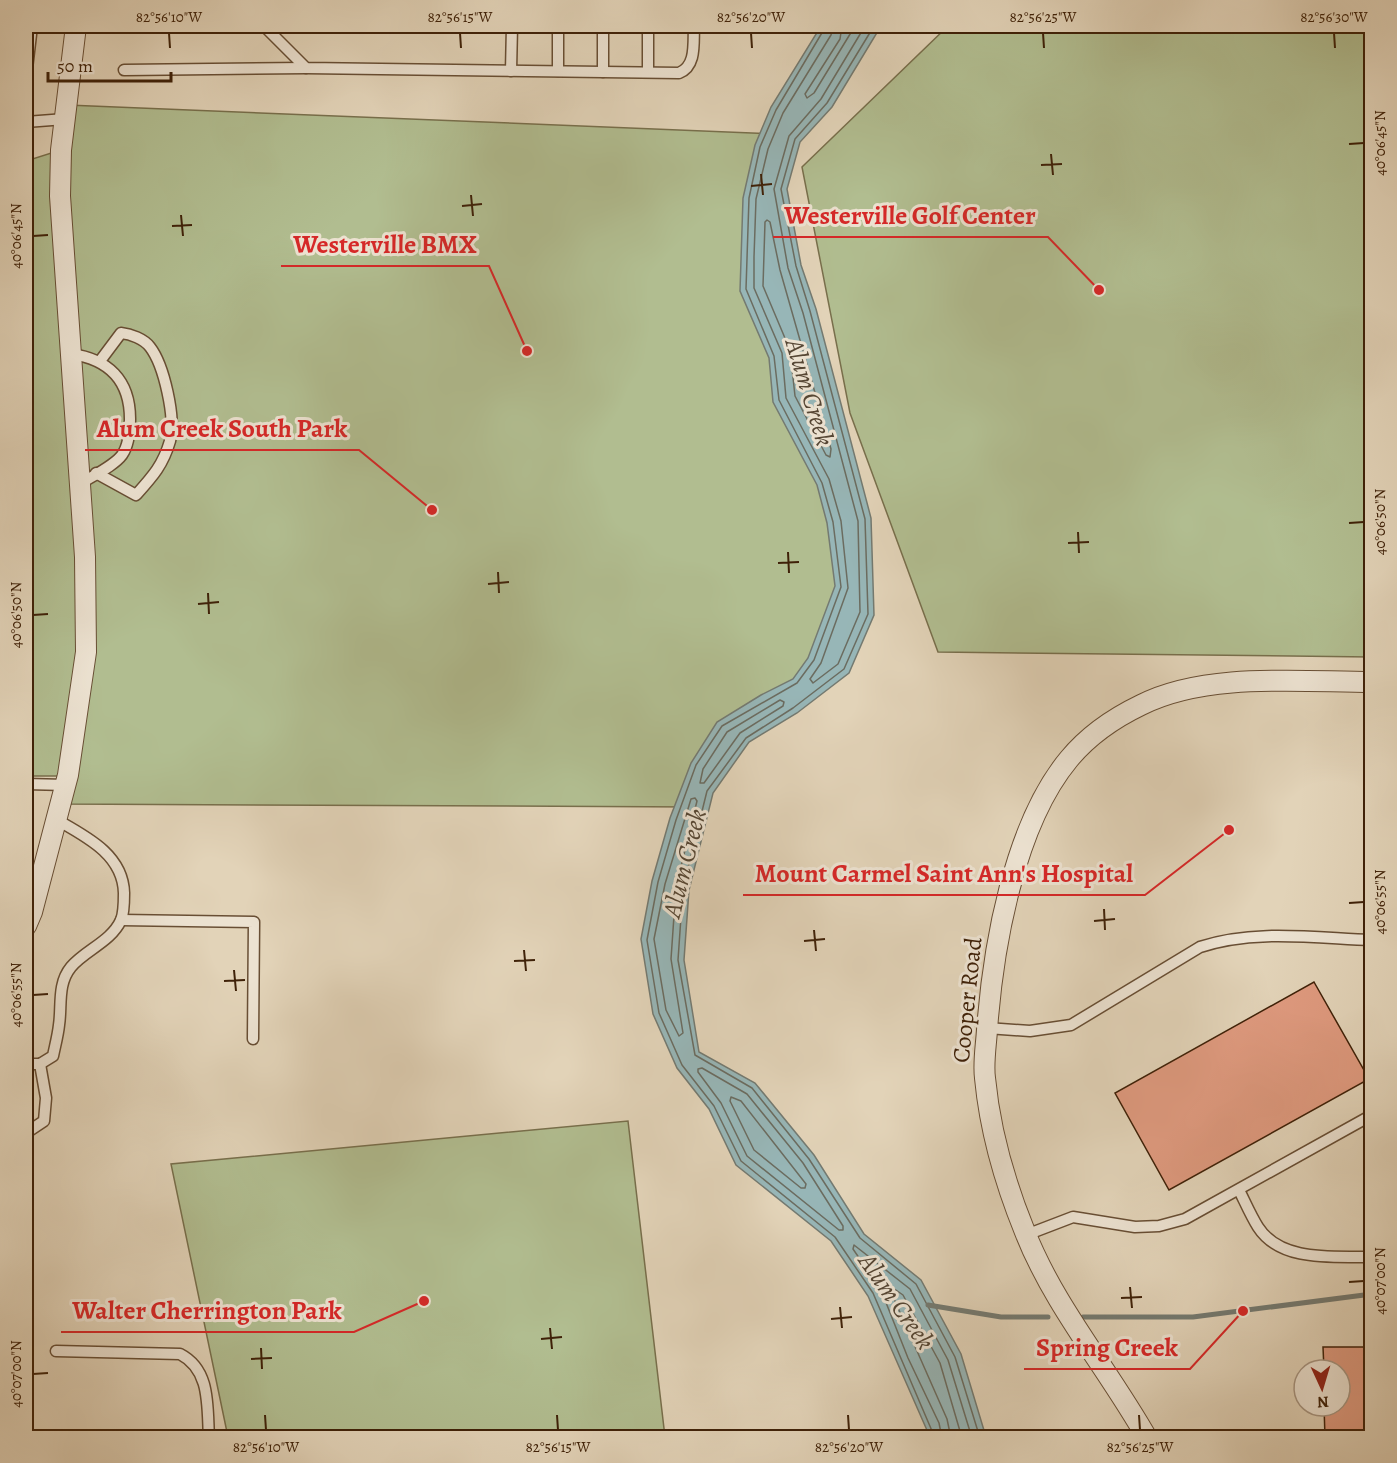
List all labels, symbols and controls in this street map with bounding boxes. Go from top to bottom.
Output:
text: 82°56'10"W [136,7,202,27]
text: 82°56'15"W [428,7,493,27]
text: 82°56'20"W [717,7,785,27]
text: 82°56'25"W [1010,7,1077,27]
text: 82°56'30"W [1300,7,1368,27]
scale bar [48,45,171,83]
text: 50 m [57,54,93,78]
text: 40°06'45"N [1370,110,1390,176]
callout: Westerville Golf Center [773,193,1048,237]
text: Westerville Golf Center [783,198,1036,233]
text: 40°06'45"N [6,203,26,269]
callout: Westerville BMX [281,222,489,266]
text: Westerville BMX [292,227,477,262]
water label: Alum Creek [776,332,842,450]
callout: Alum Creek South Park [85,406,359,450]
text: Alum Creek South Park [96,411,348,446]
text: 40°06'50"N [1370,488,1390,555]
text: 40°06'50"N [6,581,26,648]
water label: Alum Creek [654,805,715,923]
callout: Mount Carmel Saint Ann's Hospital [743,851,1145,895]
text: Mount Carmel Saint Ann's Hospital [755,856,1133,891]
text: 40°06'55"N [1370,869,1390,935]
street label: Cooper Road [945,936,989,1064]
text: 40°06'55"N [6,962,26,1028]
water label: Alum Creek [849,1244,943,1357]
text: 40°07'00"N [1370,1247,1390,1315]
callout: Walter Cherrington Park [61,1288,354,1332]
text: Walter Cherrington Park [71,1293,342,1328]
callout: Spring Creek [1024,1325,1190,1369]
text: Spring Creek [1036,1330,1179,1365]
text: 40°07'00"N [6,1340,26,1408]
north arrow [1292,1358,1352,1418]
text: N [1316,1391,1330,1413]
text: 82°56'10"W [233,1437,299,1457]
text: 82°56'15"W [526,1437,591,1457]
text: 82°56'20"W [815,1437,883,1457]
text: 82°56'25"W [1107,1437,1174,1457]

